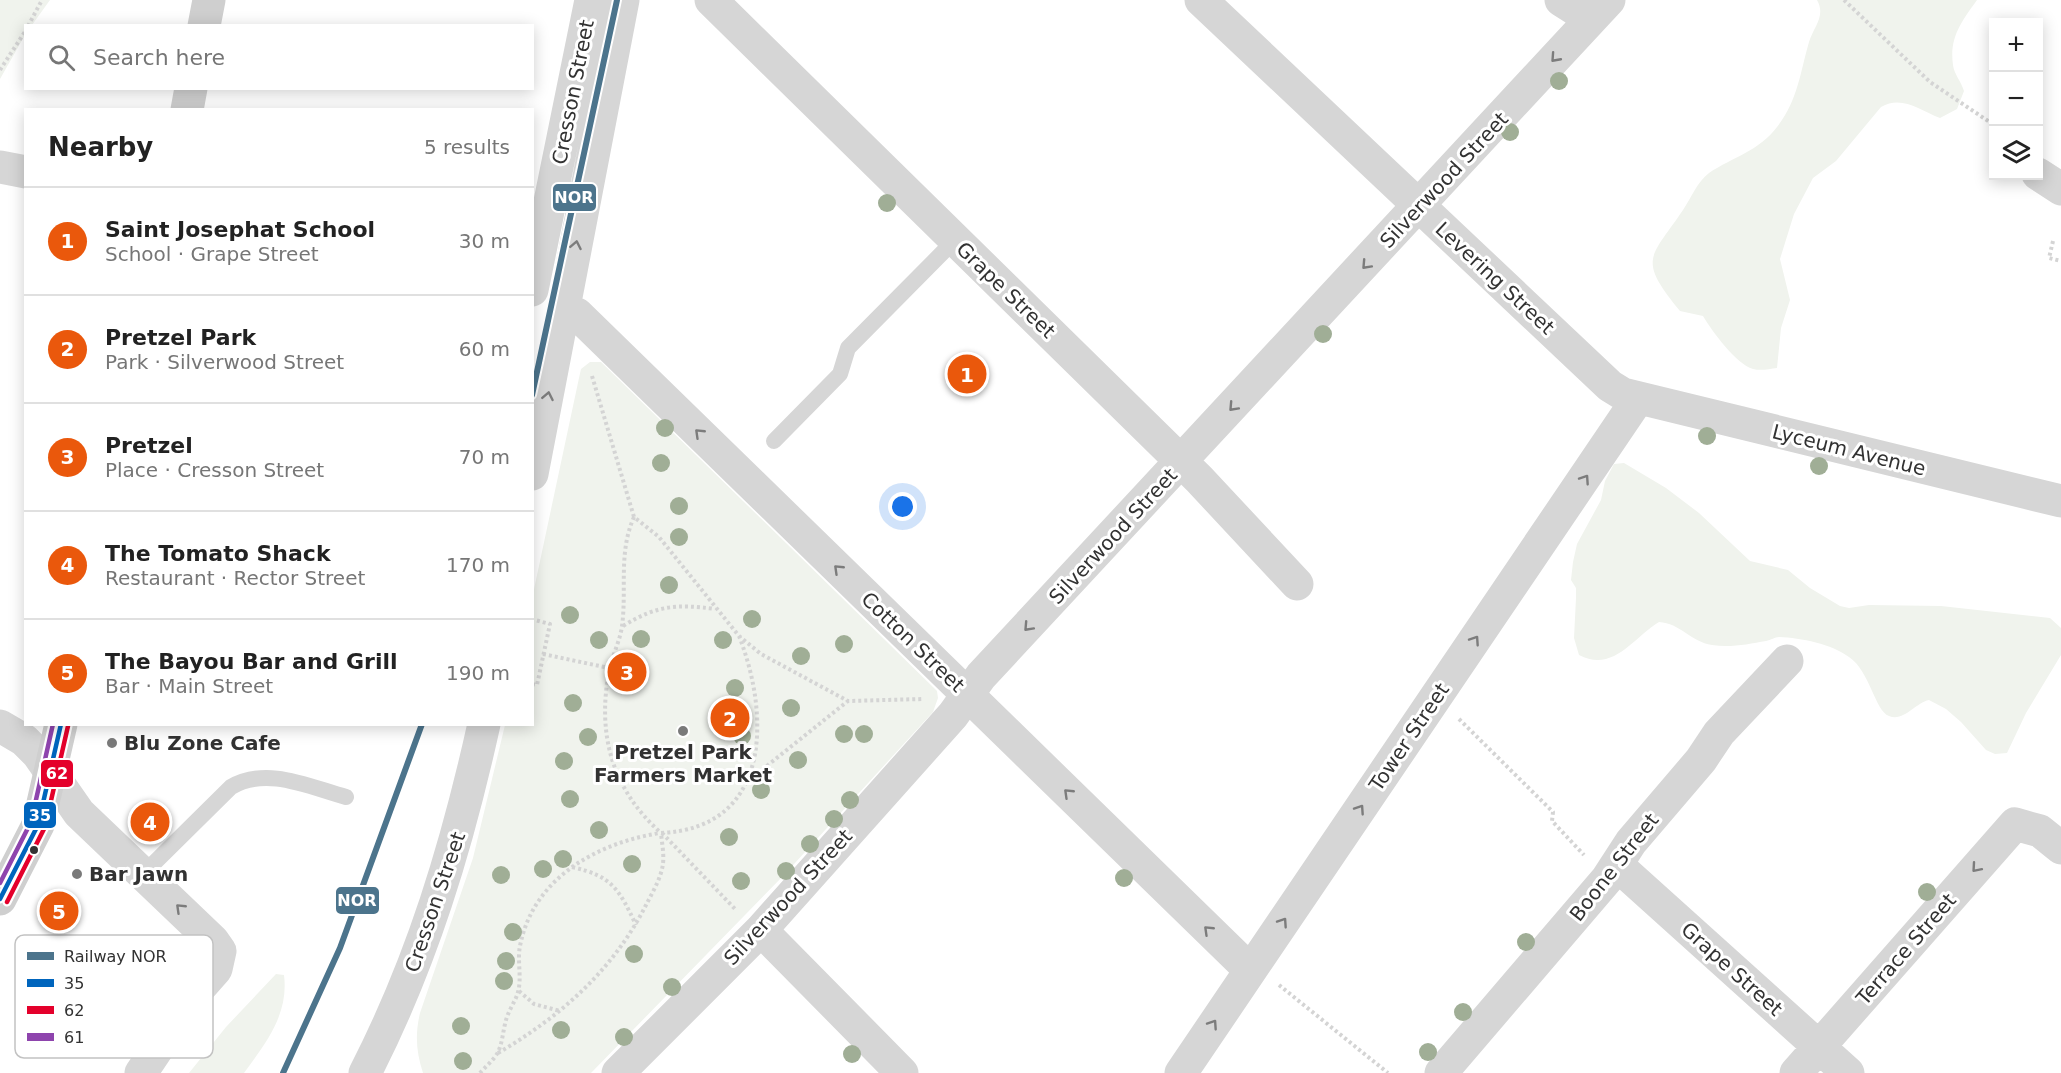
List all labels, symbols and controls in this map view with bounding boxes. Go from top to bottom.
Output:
street label: Cresson Street [547,17,599,166]
map controls [1989,18,2043,180]
button: + [1989,18,2043,72]
search box [24,24,534,90]
icon: search [45,41,78,74]
text: Search here [93,45,225,70]
one-way arrow [1551,52,1562,62]
button: − [1989,72,2043,126]
street label: Silverwood Street [1375,107,1513,253]
button: layers [1989,126,2043,180]
text: Nearby [48,132,153,162]
text: 5 results [424,135,510,159]
line badge: NOR [552,183,597,212]
text: NOR [554,188,594,207]
text: Saint Josephat School [105,217,375,242]
street label: Levering Street [1431,217,1559,339]
text: 1 [61,229,74,253]
text: 30 m [459,229,510,253]
street label: Grape Street [952,237,1061,343]
one-way arrow [569,241,582,251]
text: School · Grape Street [105,242,319,266]
one-way arrow [1362,258,1373,268]
text: Pretzel Park [105,325,256,350]
text: 2 [61,337,74,361]
text: 60 m [459,337,510,361]
text: Park · Silverwood Street [105,350,344,374]
pin: 1 [948,352,986,397]
one-way arrow [541,391,554,401]
one-way arrow [1229,401,1240,411]
street label: Lyceum Avenue [1770,419,1928,481]
one-way arrow [695,429,705,440]
text: Pretzel [105,433,193,458]
text: 3 [61,445,74,469]
text: 70 m [459,445,510,469]
text: Place · Cresson Street [105,458,324,482]
street label: Silverwood Street [1044,463,1182,609]
one-way arrow [1578,474,1589,485]
your location [888,492,917,521]
text: The Tomato Shack [105,541,331,566]
text: 4 [61,553,74,577]
text: 170 m [446,553,510,577]
one-way arrow [835,565,845,576]
text: Restaurant · Rector Street [105,566,365,590]
street label: Cotton Street [856,587,970,697]
one-way arrow [1024,620,1035,630]
one-way arrow [1468,636,1479,647]
text: The Bayou Bar and Grill [105,649,398,674]
pin: 3 [608,650,646,694]
text: 5 [61,661,74,685]
text: 190 m [446,661,510,685]
text: Bar · Main Street [105,674,273,698]
street label: Tower Street [1364,678,1454,796]
pin: 2 [710,696,750,740]
marker: Pretzel Park Farmers Market [676,724,690,738]
place label: Blu Zone Cafe [124,731,281,755]
marker: Blu Zone Cafe [105,736,119,750]
place label: Pretzel Park Farmers Market [594,740,773,787]
line badge: 62 [40,759,74,788]
text: 62 [46,764,68,783]
one-way arrow [1065,790,1076,801]
pin: 4 [130,800,170,844]
line badge: 35 [23,801,57,829]
one-way arrow [1353,805,1364,816]
text: 35 [29,806,51,825]
street label: Boone Street [1564,808,1664,926]
street label: Silverwood Street [719,824,857,970]
street label: Cresson Street [400,828,470,975]
unlabelled marker [28,844,40,856]
one-way arrow [1973,861,1984,872]
place label: Bar Jawn [89,862,188,886]
marker: Bar Jawn [70,867,84,881]
line badge: NOR [335,886,380,915]
pin: 5 [40,888,78,934]
street label: Terrace Street [1850,888,1961,1010]
text: NOR [337,891,377,910]
one-way arrow [176,905,187,916]
street label: Grape Street [1676,917,1788,1021]
one-way arrow [1276,918,1287,929]
one-way arrow [1204,926,1215,937]
legend [15,935,213,1058]
text: Railway NOR [64,947,167,966]
text: 35 [64,974,84,993]
text: 62 [64,1001,84,1020]
one-way arrow [1206,1020,1217,1031]
text: 61 [64,1028,84,1047]

